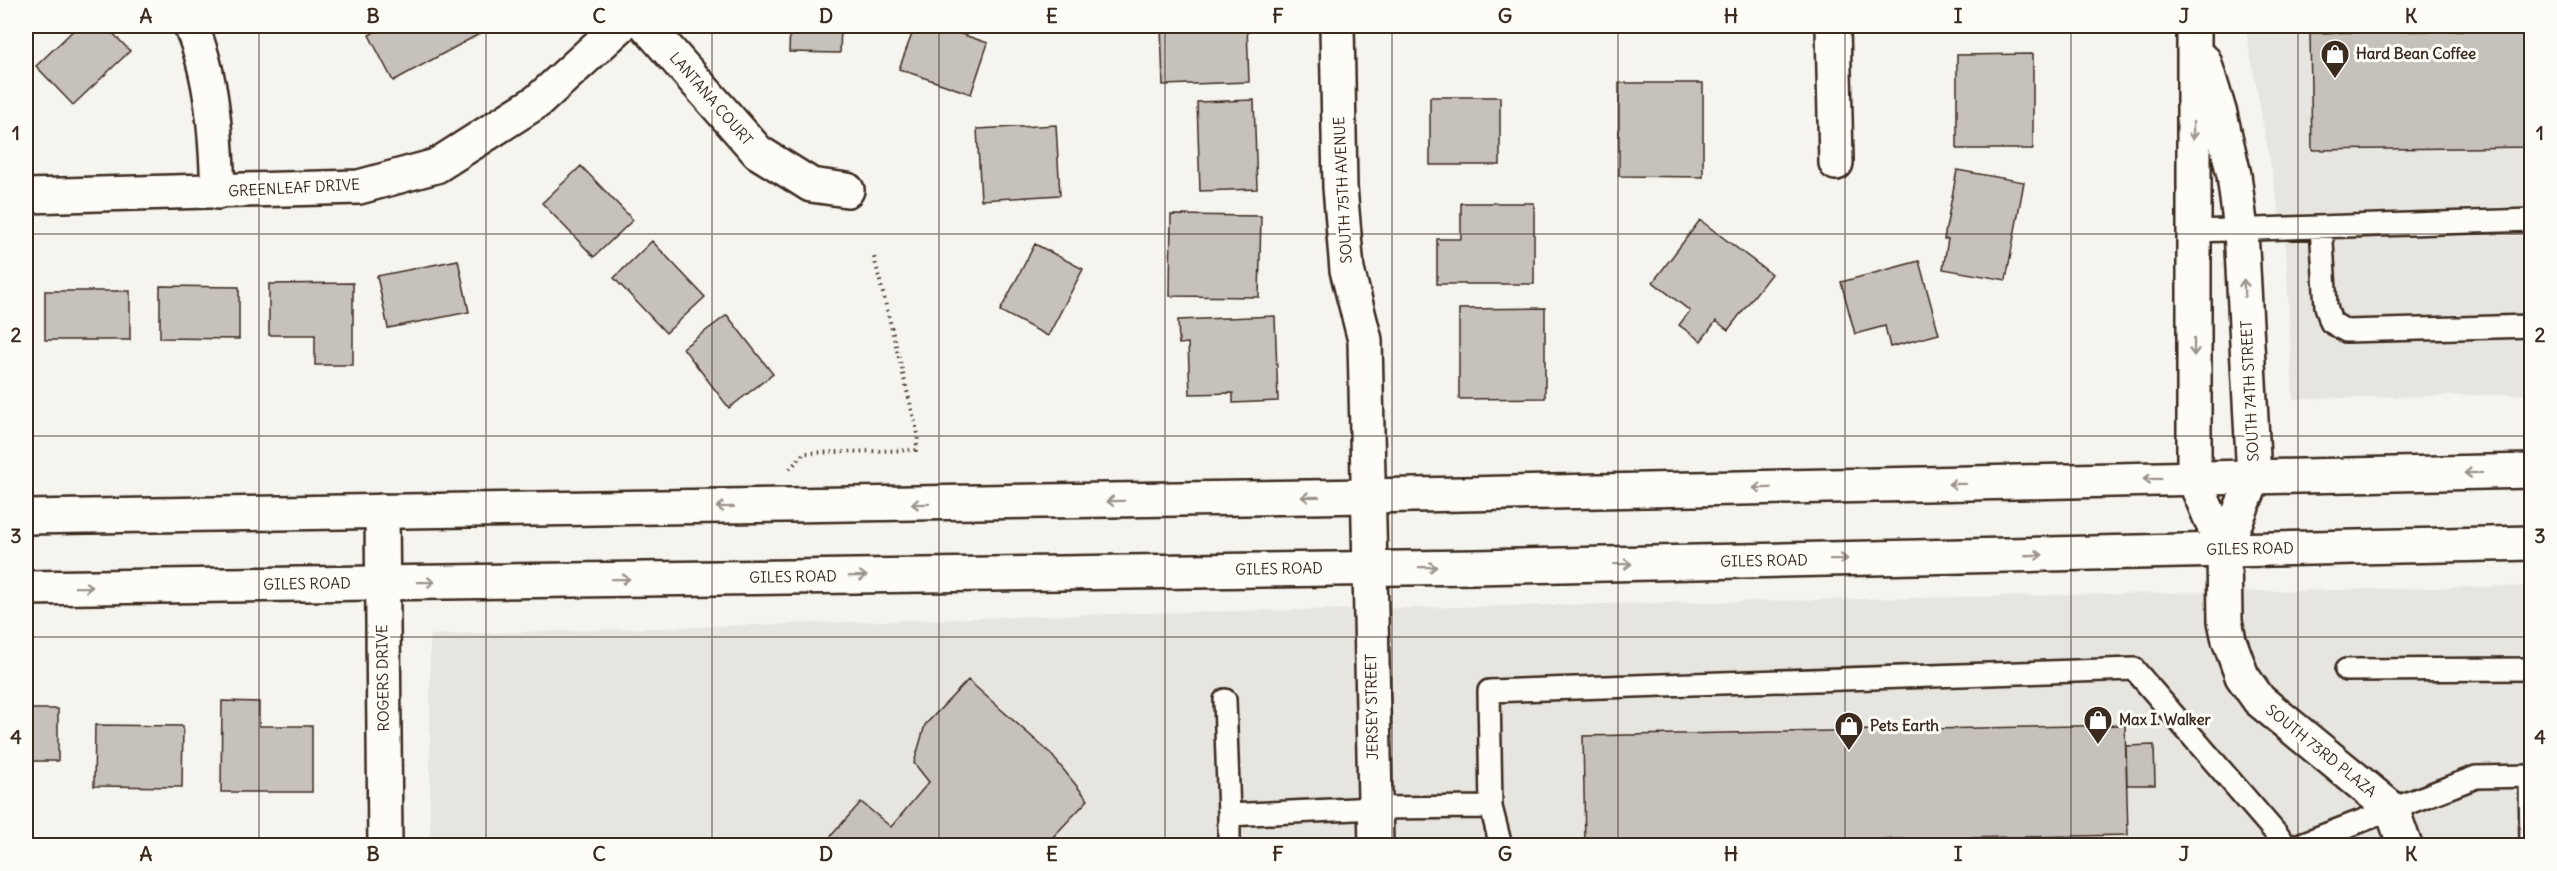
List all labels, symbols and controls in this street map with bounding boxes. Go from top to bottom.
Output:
text: A [140,3,153,28]
text: B [366,3,380,28]
text: C [592,3,606,28]
text: D [819,3,833,28]
text: E [1046,3,1058,28]
text: F [1272,3,1284,28]
text: G [1498,3,1512,28]
text: H [1724,3,1738,28]
text: I [1954,3,1963,28]
text: J [2179,3,2190,28]
text: K [2405,3,2418,28]
shop icon: Hard Bean Coffee [2319,38,2351,80]
place label: Hard Bean Coffee [2356,44,2476,63]
street label: LANTANA COURT [666,48,757,149]
street label: SOUTH 75TH AVENUE [1329,116,1356,264]
text: 1 [12,120,20,145]
one-way arrow [2187,120,2199,140]
text: 1 [2536,120,2544,145]
street label: GREENLEAF DRIVE [228,175,360,200]
one-way arrow [2239,279,2250,299]
street label: SOUTH 74TH STREET [2236,320,2263,462]
text: 2 [11,322,22,347]
text: 2 [2535,322,2546,347]
one-way arrow [2189,336,2200,356]
one-way arrow [2464,467,2484,478]
one-way arrow [2143,474,2163,485]
one-way arrow [1948,478,1968,489]
one-way arrow [1753,482,1773,494]
one-way arrow [1300,491,1320,503]
one-way arrow [1105,495,1125,506]
one-way arrow [910,498,930,510]
one-way arrow [715,501,735,513]
text: 3 [10,523,22,548]
text: 3 [2534,523,2546,548]
street label: GILES ROAD [2206,538,2294,559]
one-way arrow [2024,549,2044,561]
street label: GILES ROAD [1720,550,1808,571]
one-way arrow [1829,553,1849,565]
street label: GILES ROAD [1235,558,1323,579]
one-way arrow [1613,558,1633,570]
one-way arrow [1418,562,1438,573]
street label: GILES ROAD [749,566,837,587]
one-way arrow [847,570,867,582]
street label: GILES ROAD [263,573,351,594]
one-way arrow [610,574,630,585]
one-way arrow [415,576,435,588]
one-way arrow [73,581,93,593]
street label: ROGERS DRIVE [372,624,393,732]
street label: JERSEY STREET [1361,654,1382,760]
street label: SOUTH 73RD PLAZA [2262,700,2381,801]
shop icon: Max I. Walker [2082,704,2114,746]
shop icon: Pets Earth [1833,710,1865,752]
place label: Max I. Walker [2119,710,2211,729]
place label: Pets Earth [1870,716,1939,735]
text: 4 [10,724,22,749]
text: 4 [2534,724,2546,749]
text: A [140,841,153,866]
text: B [366,841,380,866]
text: C [592,841,606,866]
text: D [819,841,833,866]
text: E [1046,841,1058,866]
text: F [1272,841,1284,866]
text: G [1498,841,1512,866]
text: H [1724,841,1738,866]
text: I [1954,841,1963,866]
text: J [2179,841,2190,866]
text: K [2405,841,2418,866]

